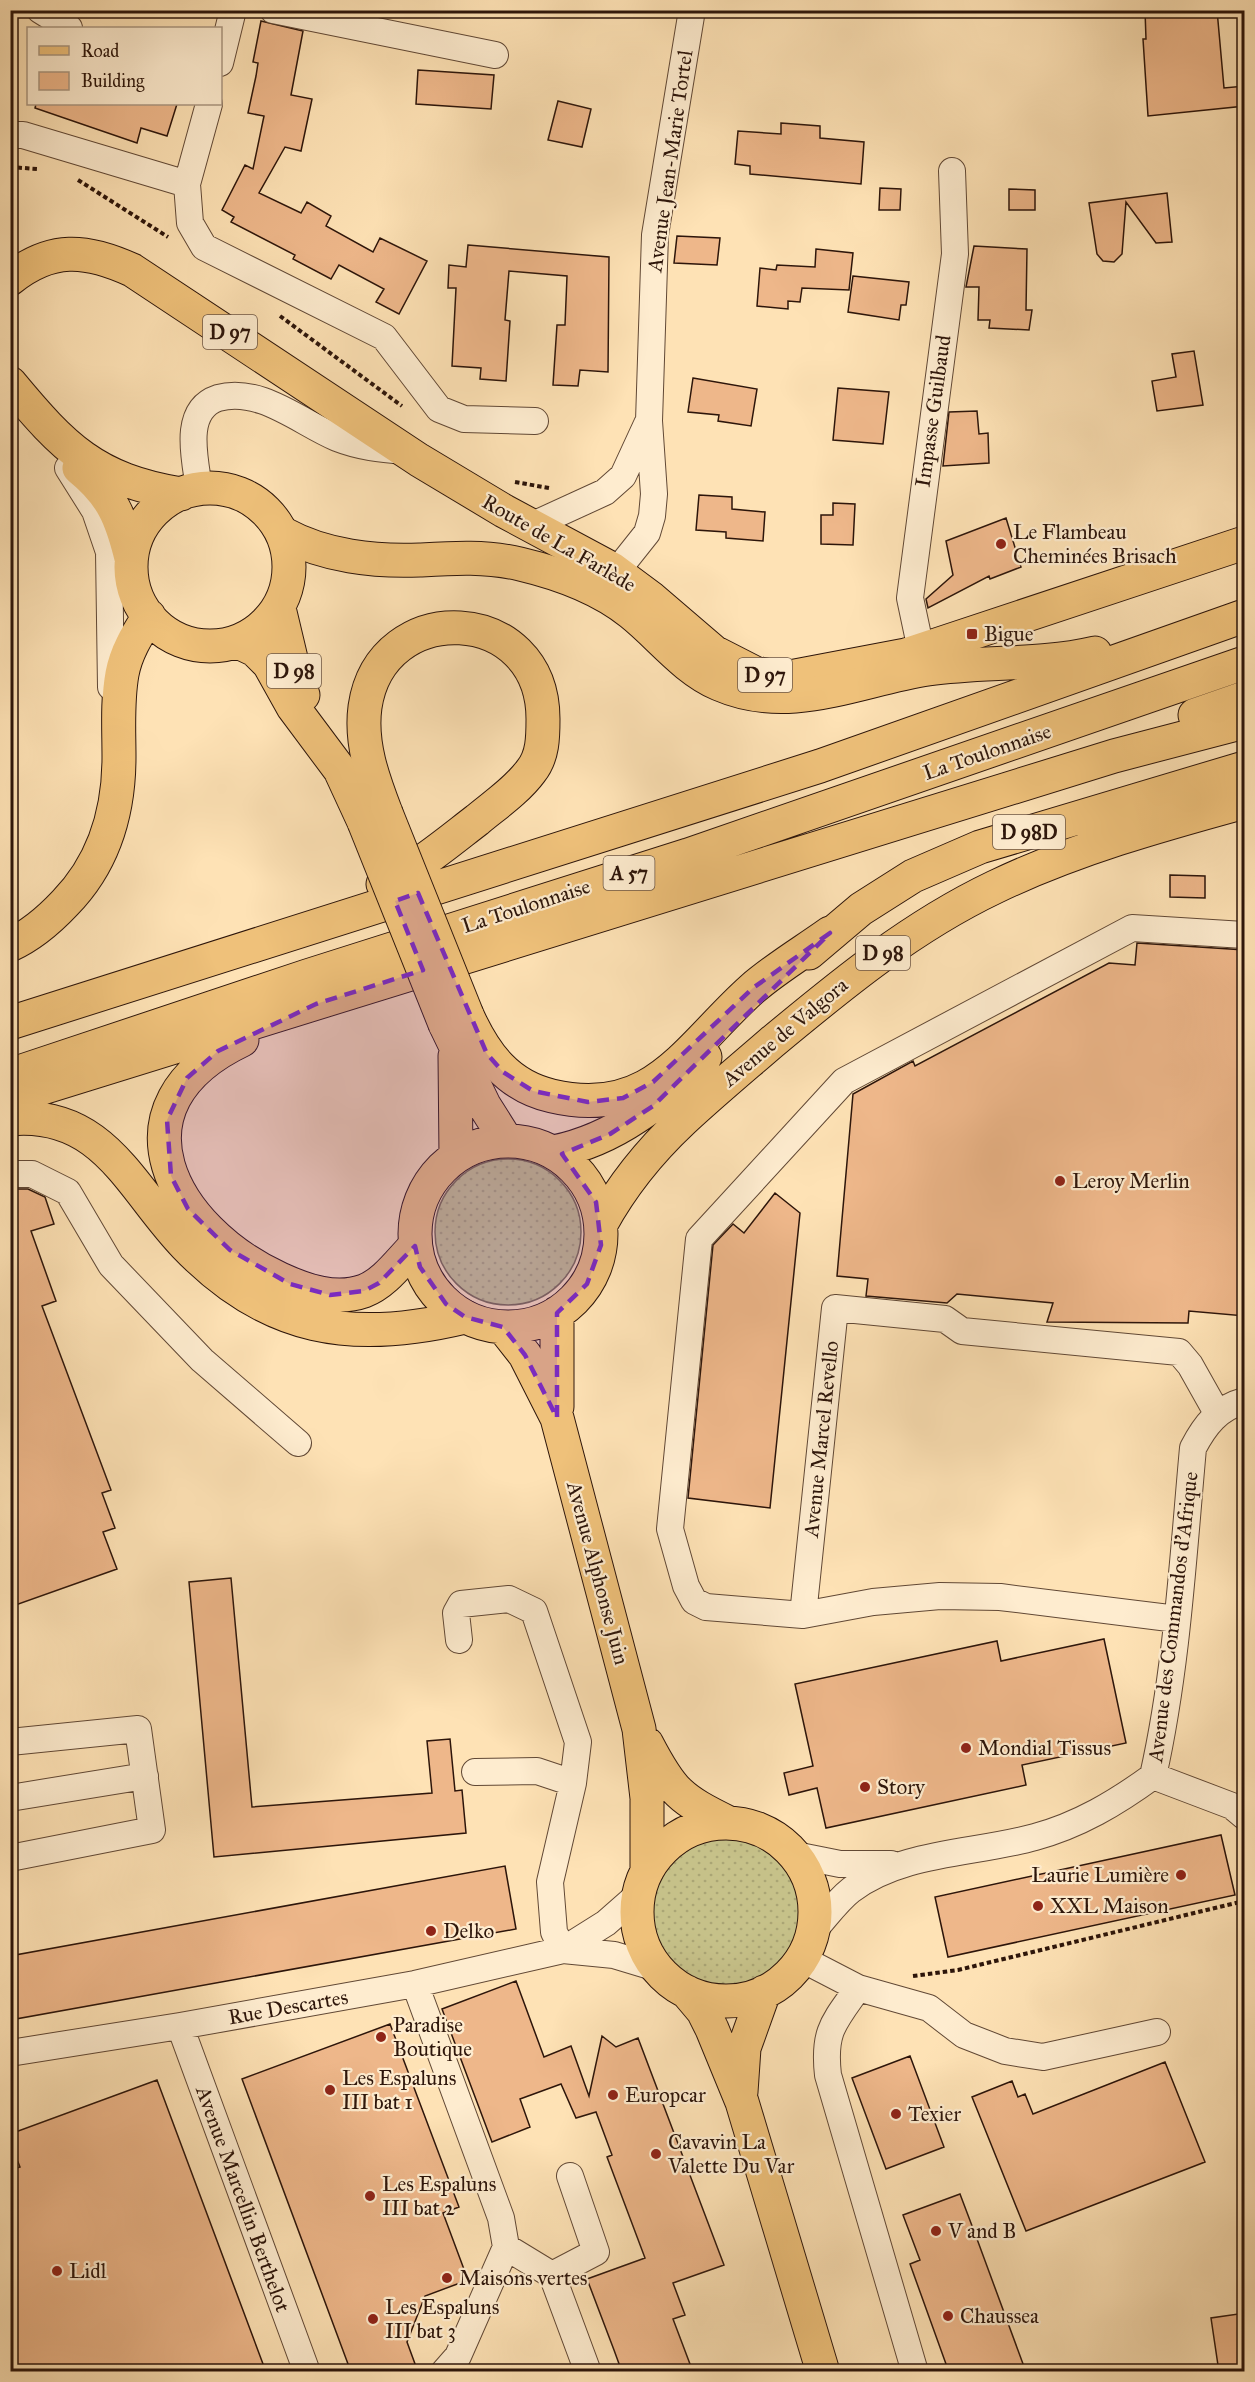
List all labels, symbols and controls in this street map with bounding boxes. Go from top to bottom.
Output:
legend [27,27,222,105]
text: Road [81,40,119,62]
street label: Avenue Jean-Marie Tortel [641,48,698,275]
text: Building [81,70,145,93]
road number: D 97 [203,315,257,349]
street label: Impasse Guilbaud [909,333,957,489]
street label: Route de La Farlède [477,488,641,598]
place label: Le Flambeau Cheminées Brisach [1013,519,1177,569]
marker: Le Flambeau Cheminées Brisach [994,537,1008,551]
place label: Bigue [984,621,1034,647]
marker: Bigue [965,627,979,641]
road number: D 98 [267,654,321,688]
road number: D 97 [738,658,792,692]
street label: La Toulonnaise [920,718,1055,786]
road number: D 98D [993,815,1065,849]
road number: A 57 [604,856,654,890]
street label: La Toulonnaise [458,873,594,939]
road number: D 98 [856,936,910,970]
street label: Avenue de Valgora [716,972,853,1093]
place label: Leroy Merlin [1072,1168,1190,1194]
marker: Leroy Merlin [1053,1174,1067,1188]
street label: Avenue Marcel Revello [798,1339,844,1540]
street label: Avenue des Commandos d'Afrique [1142,1470,1204,1765]
street label: Avenue Alphonse Juin [561,1478,635,1668]
place label: Mondial Tissus [978,1735,1111,1761]
marker: Mondial Tissus [959,1741,973,1755]
place label: Story [877,1774,926,1800]
marker: Story [858,1780,872,1794]
place label: Laurie Lumière [1031,1862,1169,1888]
marker: Laurie Lumière [1174,1868,1188,1882]
place label: XXL Maison [1050,1893,1169,1919]
marker: XXL Maison [1031,1899,1045,1913]
place label: Delko [443,1918,495,1944]
marker: Delko [424,1924,438,1938]
street label: Rue Descartes [226,1984,350,2030]
place label: Paradise Boutique [393,2012,472,2062]
marker: Paradise Boutique [374,2030,388,2044]
place label: Les Espaluns III bat 1 [342,2065,456,2115]
street label: Avenue Marcellin Berthelot [190,2082,296,2316]
place label: Europcar [625,2082,706,2108]
marker: Les Espaluns III bat 1 [323,2083,337,2097]
marker: Europcar [606,2088,620,2102]
place label: Texier [908,2101,961,2127]
marker: Texier [889,2107,903,2121]
place label: Cavavin La Valette Du Var [667,2129,794,2179]
marker: Cavavin La Valette Du Var [649,2147,663,2161]
place label: Les Espaluns III bat 2 [382,2171,496,2221]
marker: Les Espaluns III bat 2 [363,2189,377,2203]
place label: V and B [947,2218,1016,2244]
marker: V and B [929,2224,943,2238]
place label: Lidl [69,2258,107,2284]
marker: Lidl [50,2264,64,2278]
place label: Maisons vertes [459,2265,588,2291]
marker: Maisons vertes [440,2271,454,2285]
place label: Les Espaluns III bat 3 [385,2294,499,2344]
place label: Chaussea [960,2303,1039,2329]
marker: Chaussea [941,2309,955,2323]
marker: Les Espaluns III bat 3 [366,2312,380,2326]

